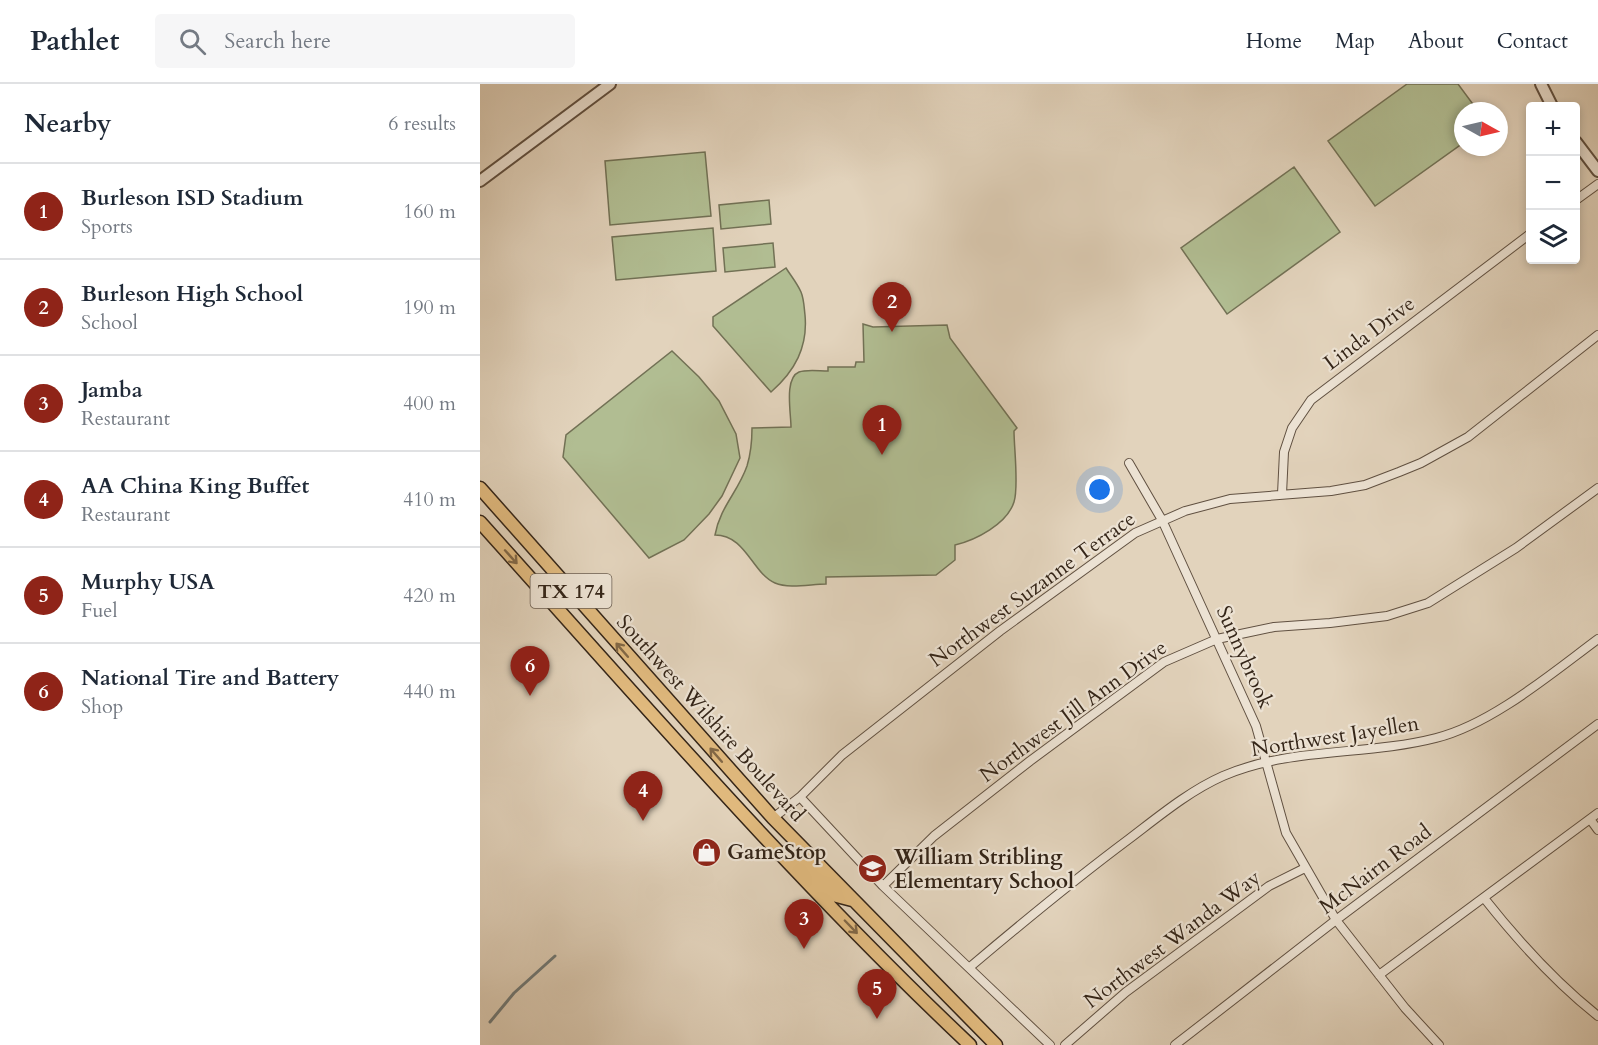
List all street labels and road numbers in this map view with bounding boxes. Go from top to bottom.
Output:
street label: Linda Drive [1318,290,1421,377]
street label: Northwest Suzanne Terrace [923,505,1141,674]
road number: TX 174 [530,574,612,608]
street label: Sunnybrook [1209,601,1280,714]
street label: Southwest Wilshire Boulevard [610,608,812,828]
street label: Northwest Jill Ann Drive [974,633,1173,789]
street label: Northwest Jayellen [1249,709,1421,764]
street label: McNairn Road [1313,818,1437,921]
street label: Northwest Wanda Way [1078,863,1267,1015]

